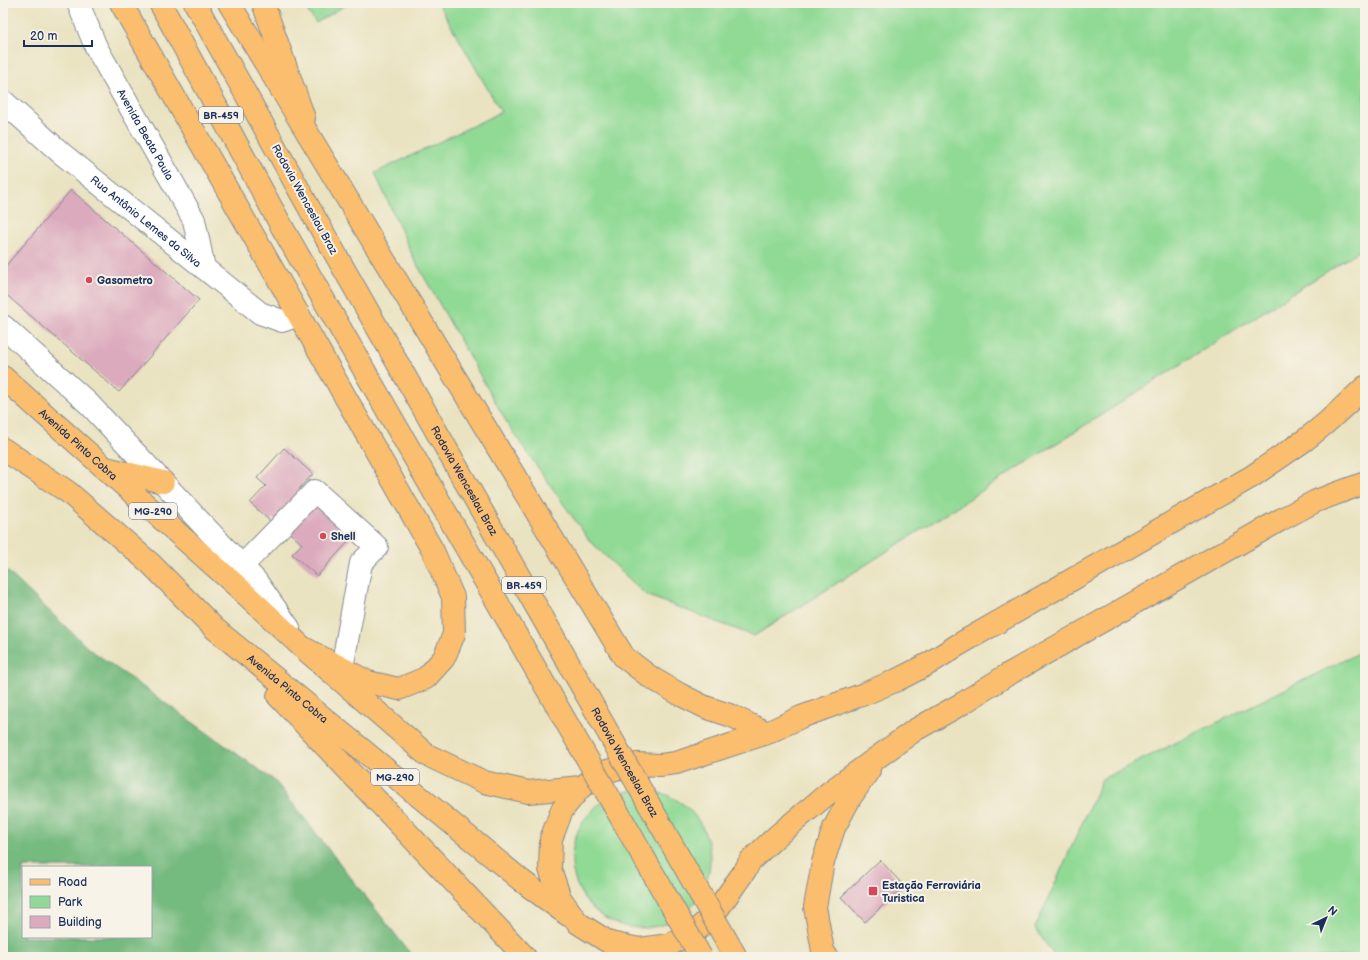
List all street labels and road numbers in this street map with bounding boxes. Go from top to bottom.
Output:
street label: Avenida Beata Paula [114,87,176,182]
road number: BR-459 [199,107,243,123]
street label: Rodovia Wenceslau Braz [269,142,341,257]
street label: Rua Antônio Lemes da Silva [88,173,204,270]
street label: Avenida Pinto Cobra [36,406,120,483]
street label: Rodovia Wenceslau Braz [428,424,501,538]
road number: MG-290 [129,503,177,519]
road number: BR-459 [502,577,546,593]
street label: Avenida Pinto Cobra [244,652,330,726]
street label: Rodovia Wenceslau Braz [588,705,661,820]
road number: MG-290 [371,769,419,785]

